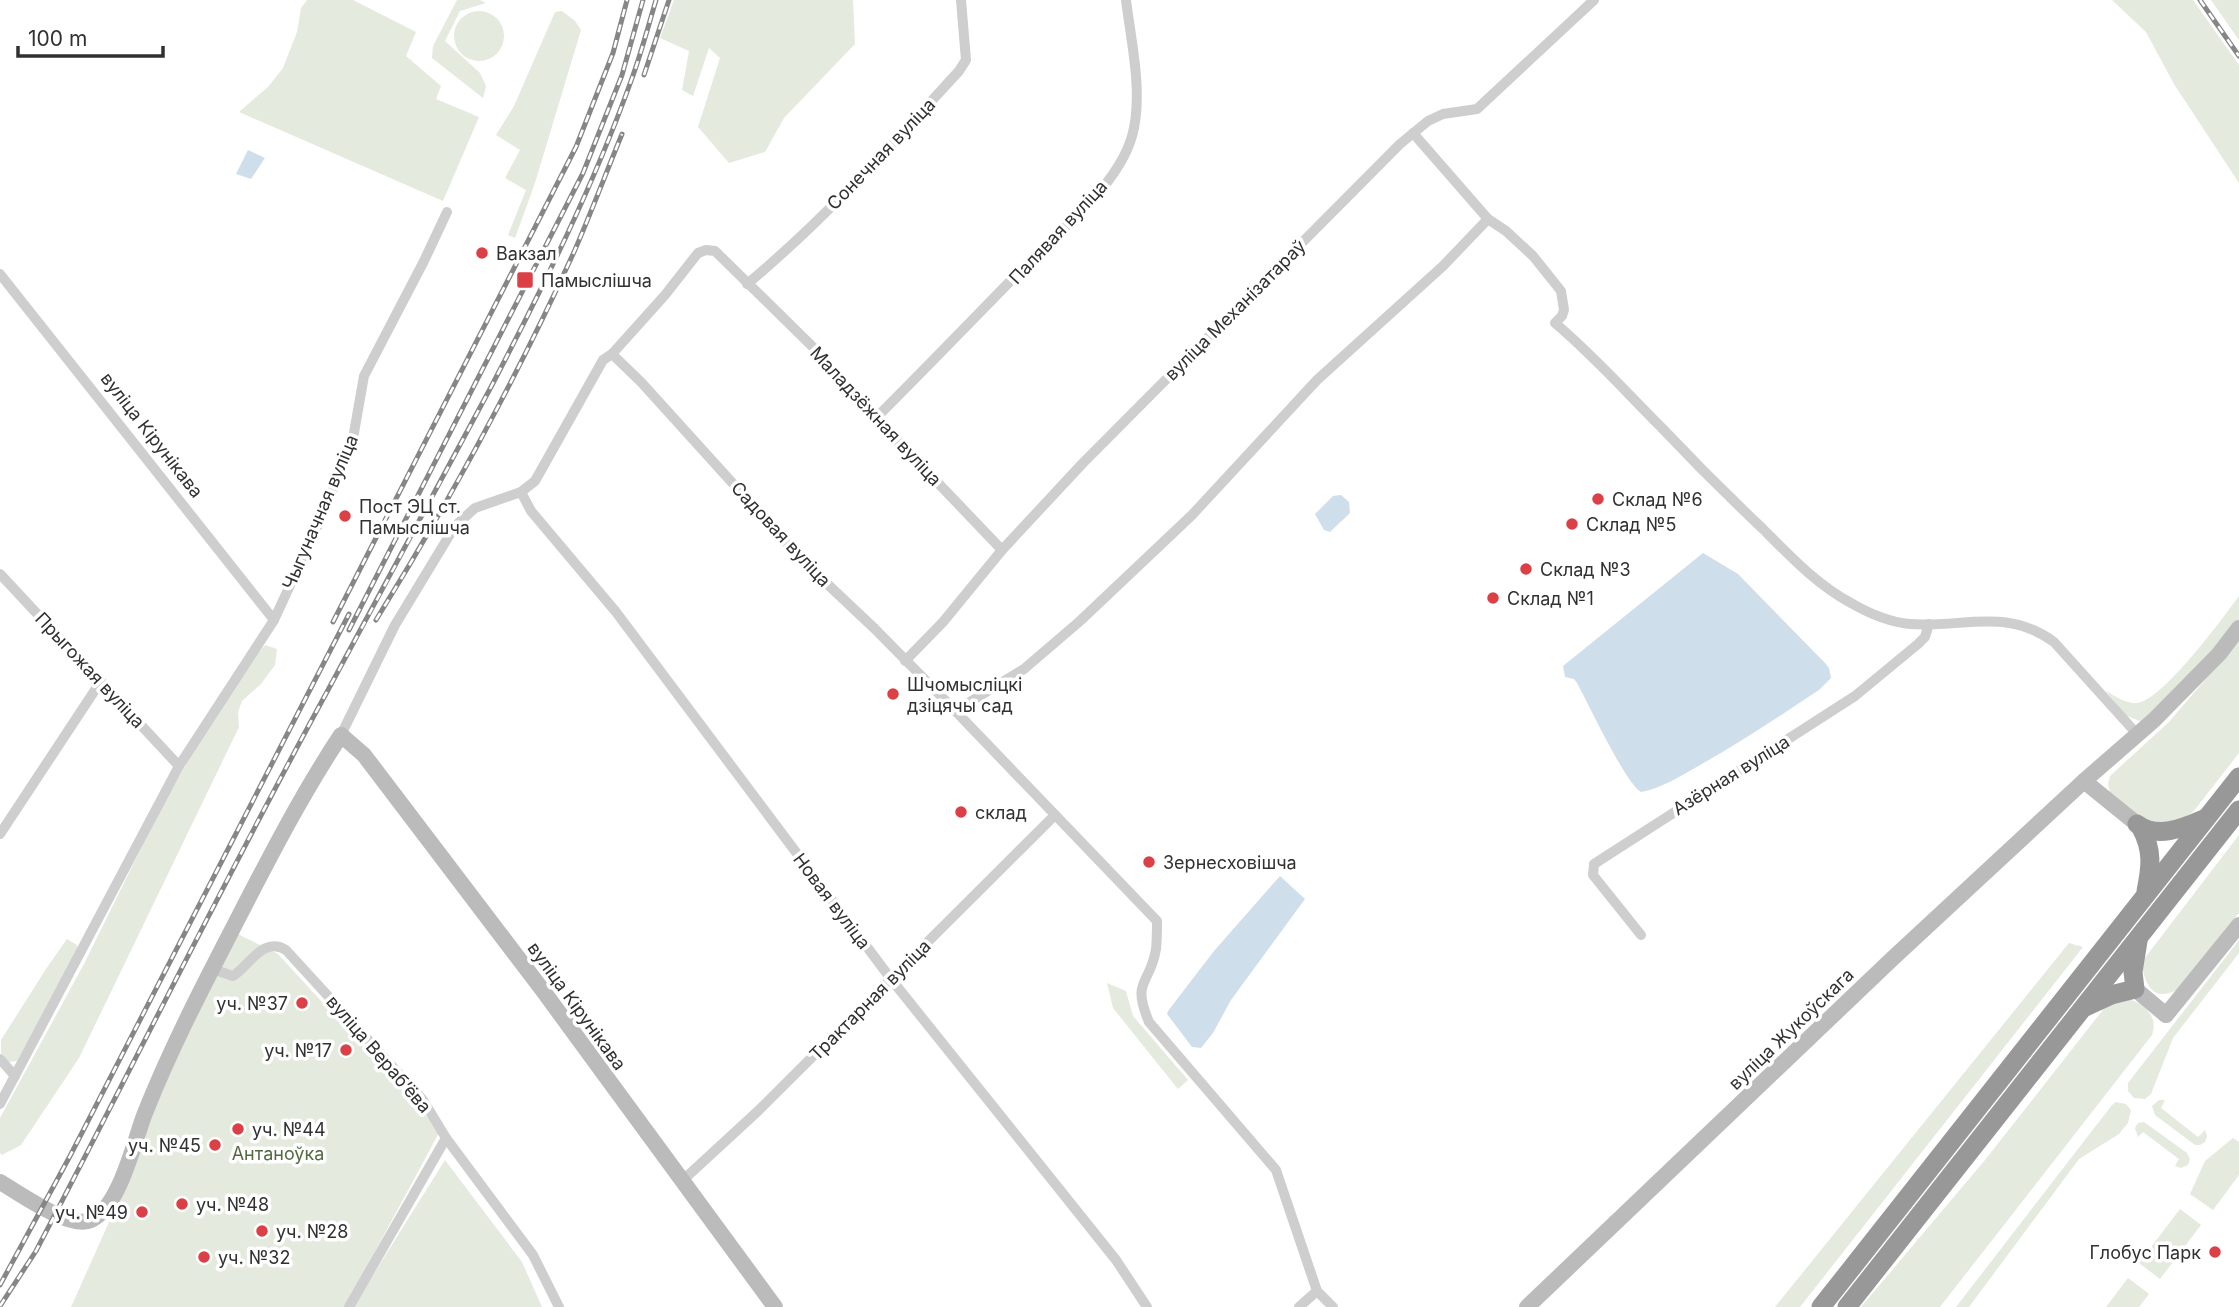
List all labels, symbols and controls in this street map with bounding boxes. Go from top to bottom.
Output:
scale bar [18,14,163,58]
text: 100 m [28,26,87,51]
street label: Сонечная вуліца [823,94,939,214]
street label: Палявая вуліца [1005,176,1111,288]
street label: вуліца Механізатараў [1160,235,1310,385]
place label: Вакзал [496,243,557,264]
marker: Вакзал [474,245,490,261]
marker: Памыслішча [515,270,535,290]
place label: Памыслішча [541,270,652,291]
street label: Маладзёжная вуліца [806,342,946,490]
street label: вуліца Кірунікава [97,368,207,502]
street label: Чыгуначная вуліца [278,431,362,593]
street label: Садовая вуліца [727,477,835,591]
place label: Склад №6 [1612,489,1703,510]
marker: Склад №6 [1590,491,1606,507]
place label: Пост ЭЦ ст. Памыслішча [359,496,470,538]
marker: Пост ЭЦ ст. Памыслішча [337,508,353,524]
place label: Склад №5 [1586,514,1676,535]
marker: Склад №5 [1564,516,1580,532]
place label: Склад №3 [1540,559,1631,580]
marker: Склад №3 [1518,561,1534,577]
place label: Склад №1 [1507,588,1594,609]
marker: Склад №1 [1485,590,1501,606]
street label: Прыгожая вуліца [31,608,149,732]
place label: Шчомысліцкі дзіцячы сад [907,674,1022,716]
marker: Шчомысліцкі дзіцячы сад [885,686,901,702]
street label: Азёрная вуліца [1669,731,1793,819]
place label: склад [975,802,1027,823]
marker: склад [953,804,969,820]
street label: Новая вуліца [789,849,875,953]
place label: Зернесховішча [1163,852,1297,873]
marker: Зернесховішча [1141,854,1157,870]
street label: Трактарная вуліца [805,935,935,1065]
street label: вуліца Кірунікава [524,938,630,1074]
street label: вуліца Жукоўскага [1724,964,1858,1094]
street label: вуліца Верабʼёва [322,991,436,1117]
place label: уч. №37 [216,993,288,1014]
marker: уч. №37 [294,995,310,1011]
place label: уч. №17 [264,1040,332,1061]
marker: уч. №17 [338,1042,354,1058]
place label: уч. №44 [252,1119,326,1140]
marker: уч. №44 [230,1121,246,1137]
place label: уч. №45 [128,1135,201,1156]
marker: уч. №45 [207,1137,223,1153]
park label: Антаноўка [232,1143,324,1164]
place label: уч. №48 [196,1194,269,1215]
marker: уч. №48 [174,1196,190,1212]
place label: уч. №49 [55,1202,128,1223]
marker: уч. №49 [134,1204,150,1220]
place label: уч. №28 [276,1221,348,1242]
marker: уч. №28 [254,1223,270,1239]
place label: Глобус Парк [2089,1242,2201,1263]
marker: Глобус Парк [2207,1244,2223,1260]
place label: уч. №32 [218,1247,290,1268]
marker: уч. №32 [196,1249,212,1265]

